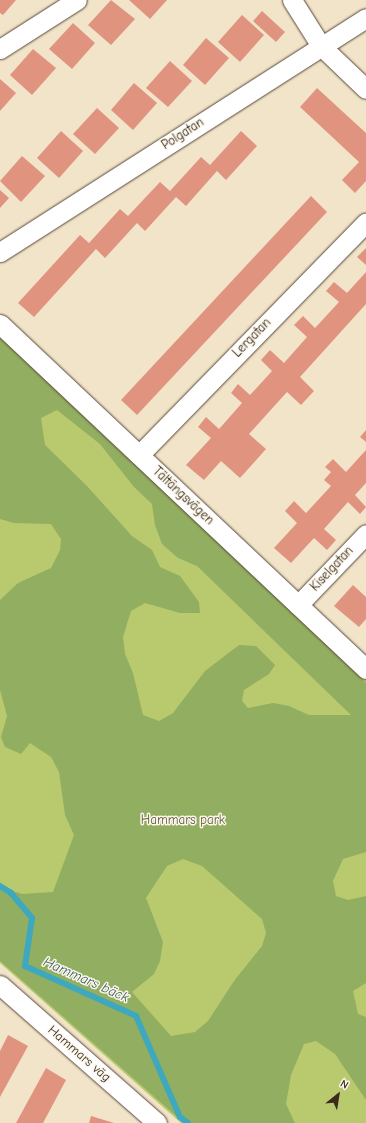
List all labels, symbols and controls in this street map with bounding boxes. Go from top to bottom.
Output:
street label: Polgatan [159,115,207,153]
street label: Lergatan [230,315,274,361]
street label: Tältängsvägen [149,464,217,528]
street label: Kiselgatan [307,543,357,595]
park label: Hammars park [141,812,225,828]
water label: Hammars bäck [41,954,131,1006]
street label: Hammars väg [44,1023,114,1085]
north arrow [318,1075,358,1115]
text: N [338,1077,351,1092]

